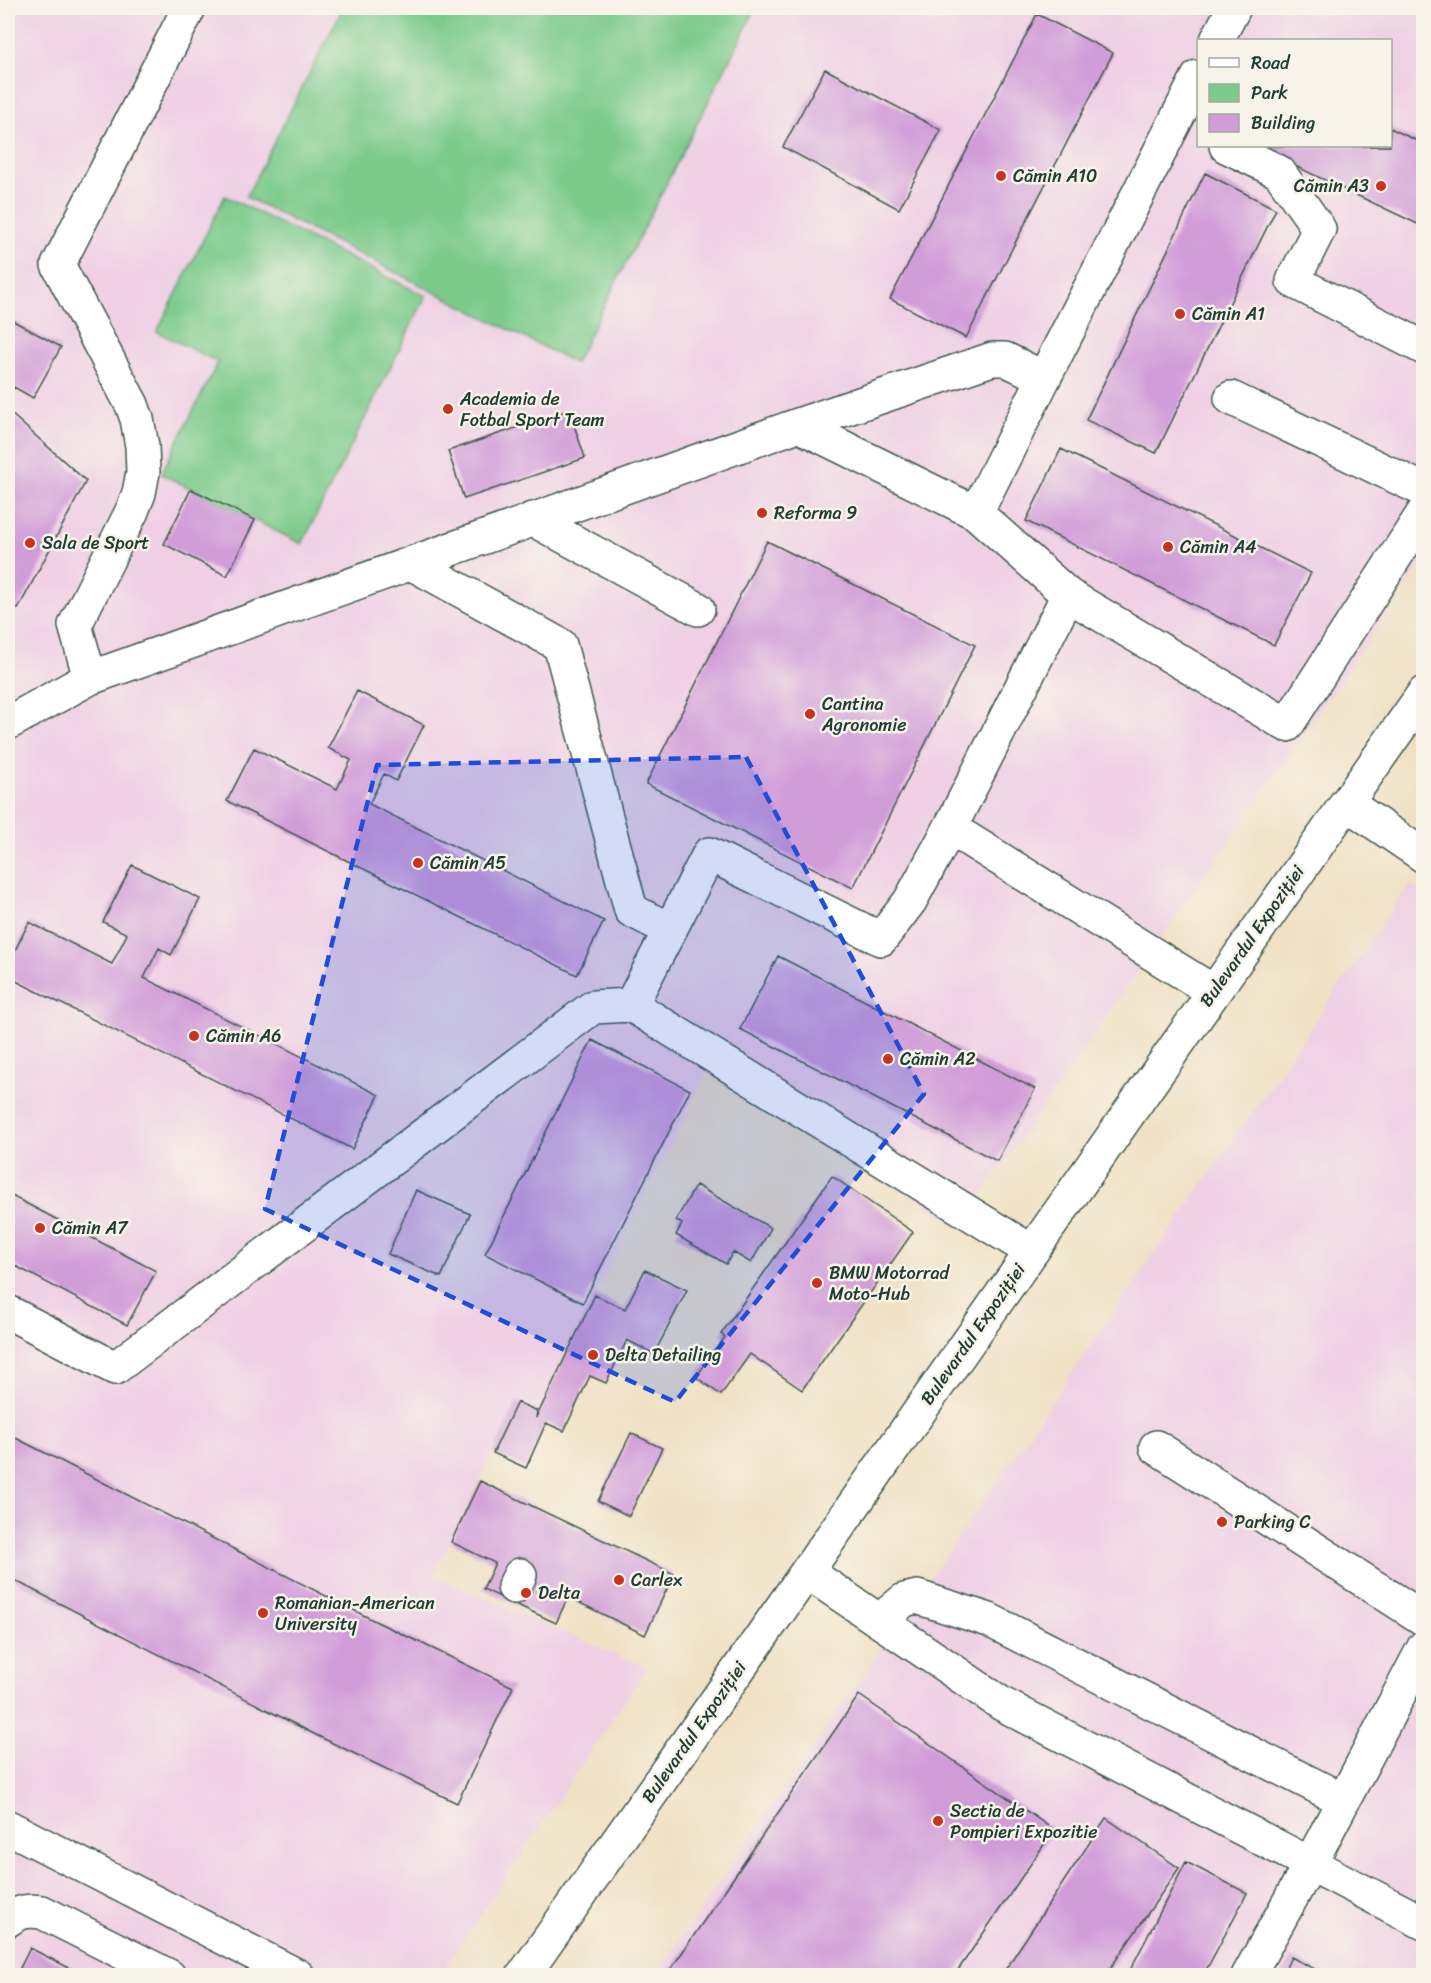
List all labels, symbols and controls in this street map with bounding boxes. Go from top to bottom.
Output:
legend [1197,39,1392,147]
text: Road [1251,47,1291,79]
text: Park [1251,77,1288,109]
text: Building [1251,107,1315,139]
place label: Cămin A10 [1013,160,1097,192]
marker: Cămin A10 [994,169,1008,183]
place label: Cămin A3 [1294,170,1369,202]
marker: Cămin A3 [1374,179,1388,193]
place label: Cămin A1 [1192,298,1265,330]
marker: Cămin A1 [1173,307,1187,321]
place label: Academia de Fotbal Sport Team [459,383,605,436]
marker: Academia de Fotbal Sport Team [441,402,455,416]
place label: Reforma 9 [774,497,857,529]
marker: Reforma 9 [755,506,769,520]
place label: Sala de Sport [42,527,149,559]
place label: Cămin A4 [1180,531,1257,563]
marker: Sala de Sport [23,536,37,550]
marker: Cămin A4 [1161,540,1175,554]
place label: Cantina Agronomie [821,688,906,741]
marker: Cantina Agronomie [803,707,817,721]
place label: Cămin A5 [430,847,506,879]
marker: Cămin A5 [411,856,425,870]
street label: Bulevardul Expoziției [1191,857,1314,1014]
place label: Cămin A6 [206,1020,281,1052]
marker: Cămin A6 [187,1029,201,1043]
place label: Cămin A2 [900,1043,976,1075]
marker: Cămin A2 [881,1052,895,1066]
place label: Cămin A7 [52,1212,129,1244]
marker: Cămin A7 [33,1221,47,1235]
street label: Bulevardul Expoziției [912,1255,1035,1412]
place label: BMW Motorrad Moto-Hub [829,1257,950,1310]
marker: BMW Motorrad Moto-Hub [810,1276,824,1290]
place label: Delta Detailing [605,1339,721,1371]
marker: Delta Detailing [586,1348,600,1362]
place label: Parking C [1234,1506,1311,1538]
marker: Parking C [1215,1515,1229,1529]
place label: Carlex [631,1564,683,1596]
marker: Carlex [612,1573,626,1587]
place label: Delta [538,1577,581,1609]
marker: Delta [519,1586,533,1600]
place label: Romanian-American University [275,1587,435,1640]
marker: Romanian-American University [256,1606,270,1620]
street label: Bulevardul Expoziției [633,1653,756,1810]
place label: Sectia de Pompieri Expozitie [950,1795,1098,1848]
marker: Sectia de Pompieri Expozitie [931,1814,945,1828]

